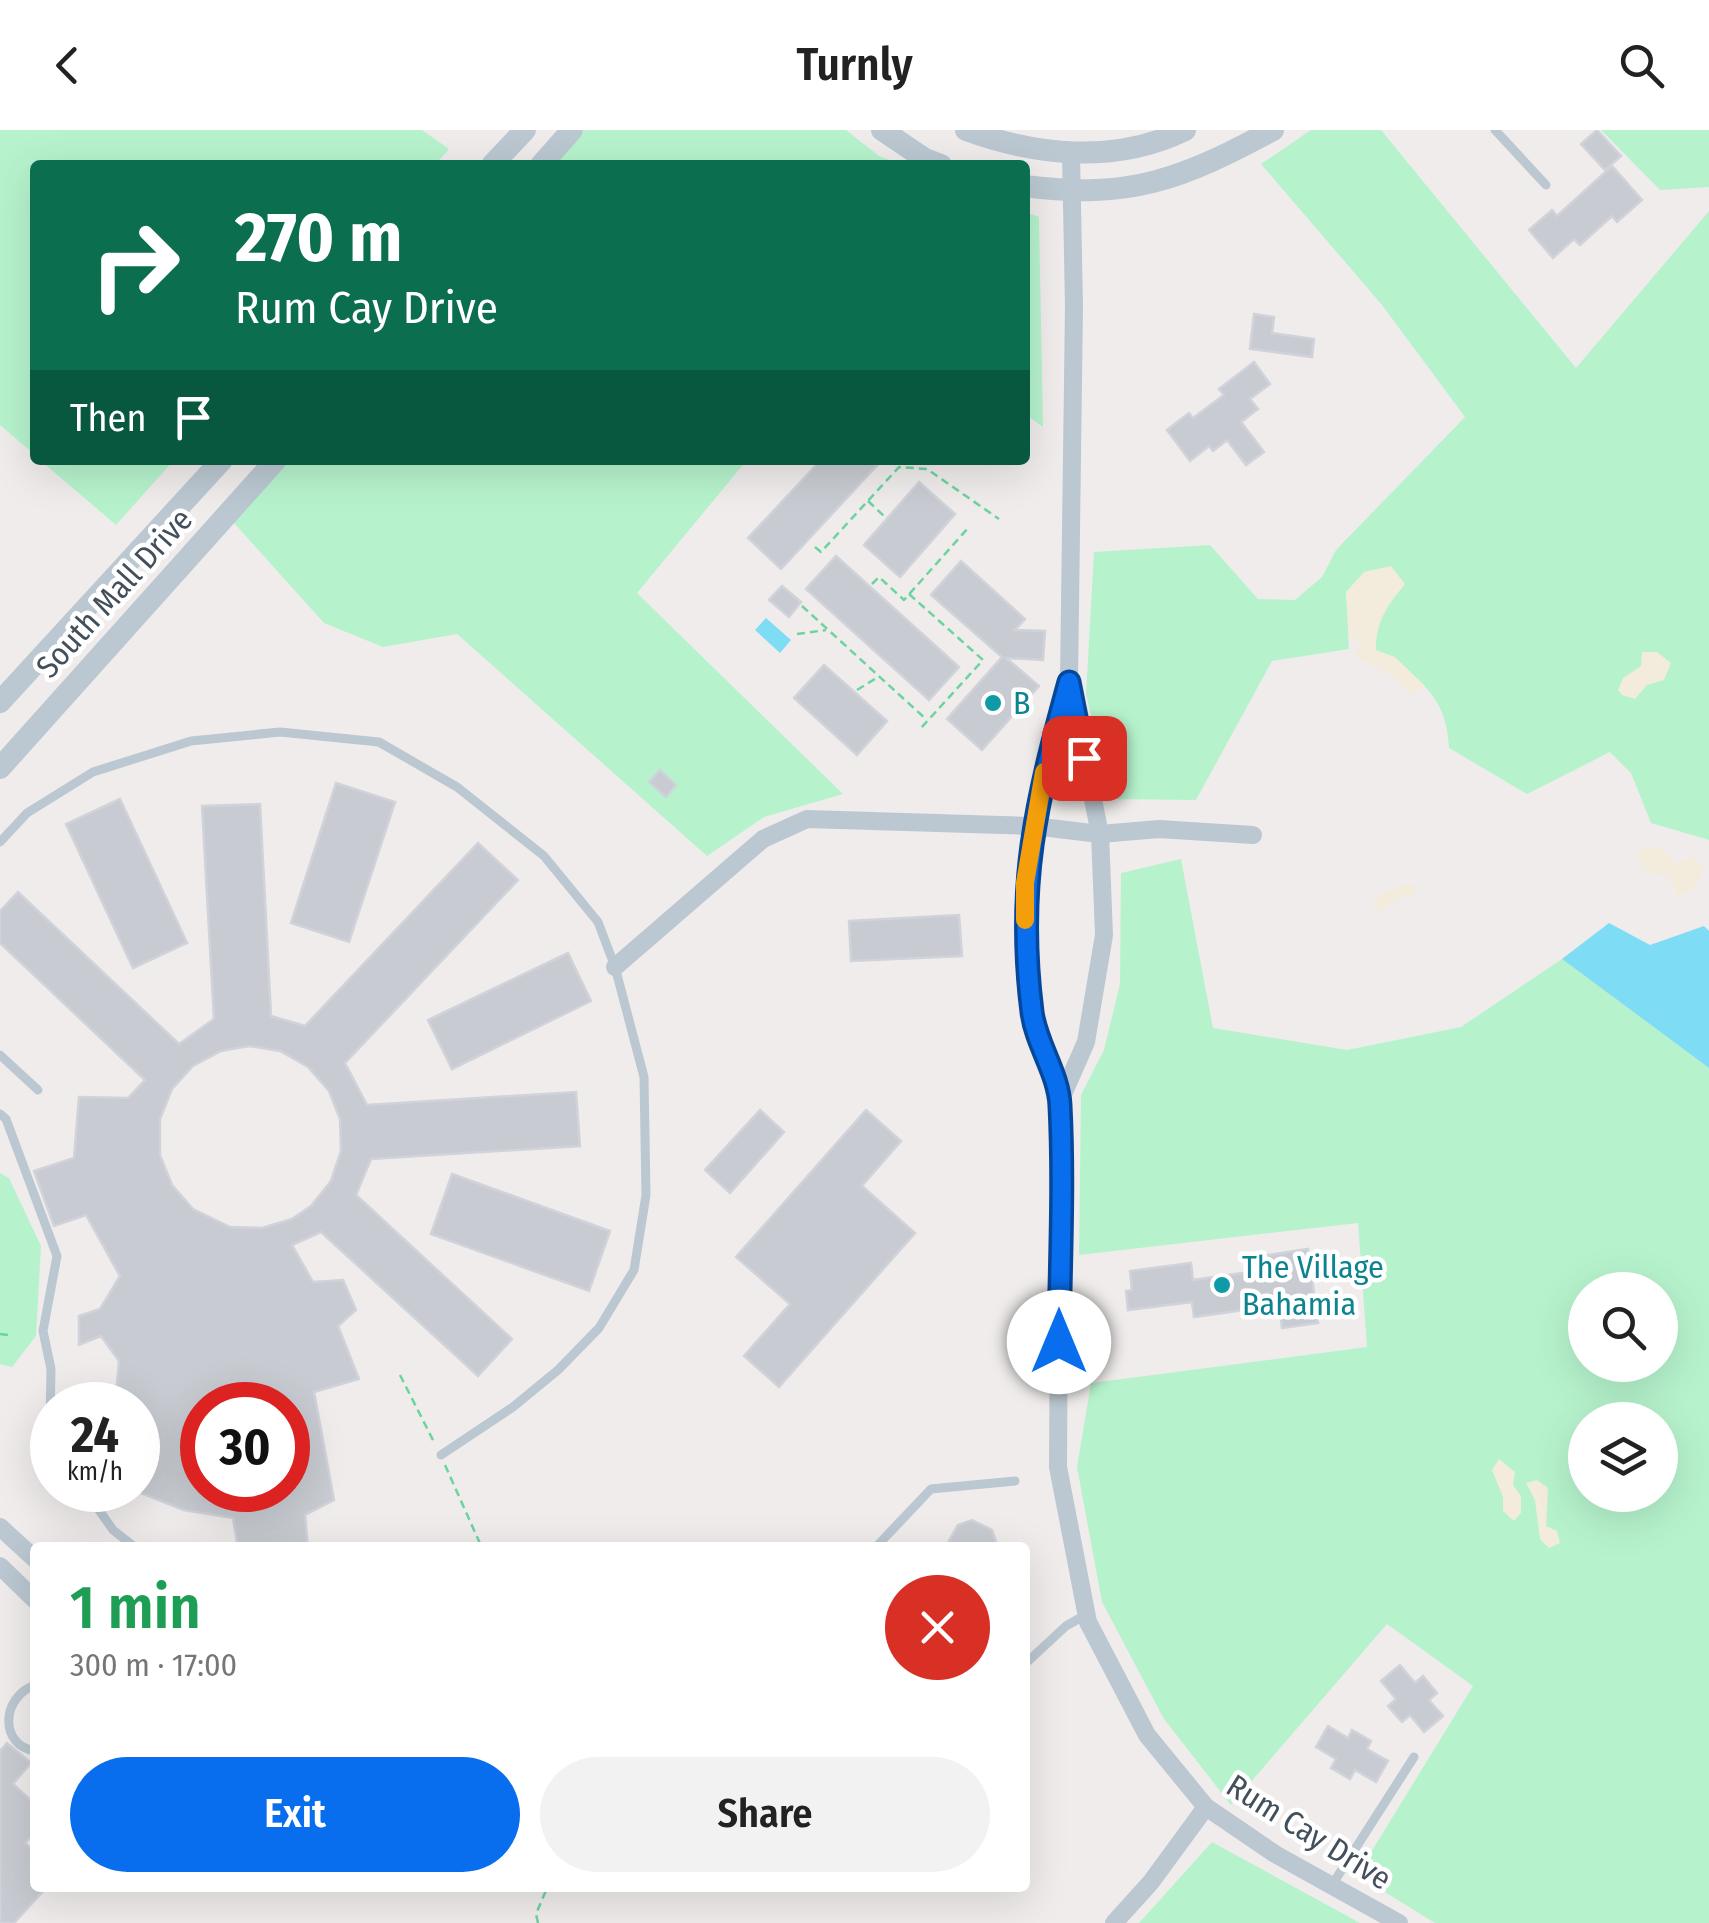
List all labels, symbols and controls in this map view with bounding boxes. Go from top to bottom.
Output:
icon: back [40,38,95,93]
text: Turnly [796,38,913,92]
icon: search [1614,38,1669,93]
text: 270 m [235,196,402,280]
icon: right [70,200,200,330]
text: Rum Cay Drive [235,281,498,335]
icon: arrive [166,390,221,445]
text: Then [70,395,146,441]
street label: South Mall Drive [28,501,200,685]
place label: B [1013,684,1031,722]
marker: B [982,692,1004,714]
pin [1042,716,1127,801]
icon: arrive [1057,731,1112,786]
place label: The Village Bahamia [1242,1248,1384,1323]
map controls [1568,1272,1678,1512]
button: search [1568,1272,1678,1382]
marker: The Village Bahamia [1211,1274,1233,1296]
position arrow [1007,1290,1111,1394]
speed limit sign: 30 [180,1382,310,1512]
button: layers [1568,1402,1678,1512]
text: 24 [71,1405,119,1465]
text: km/h [67,1457,123,1487]
text: 1 min [70,1572,201,1644]
button: close [885,1575,990,1680]
text: 300 m · 17:00 [70,1646,237,1684]
button: Exit [70,1757,520,1872]
button: Share [540,1757,990,1872]
street label: Rum Cay Drive [1220,1766,1398,1898]

